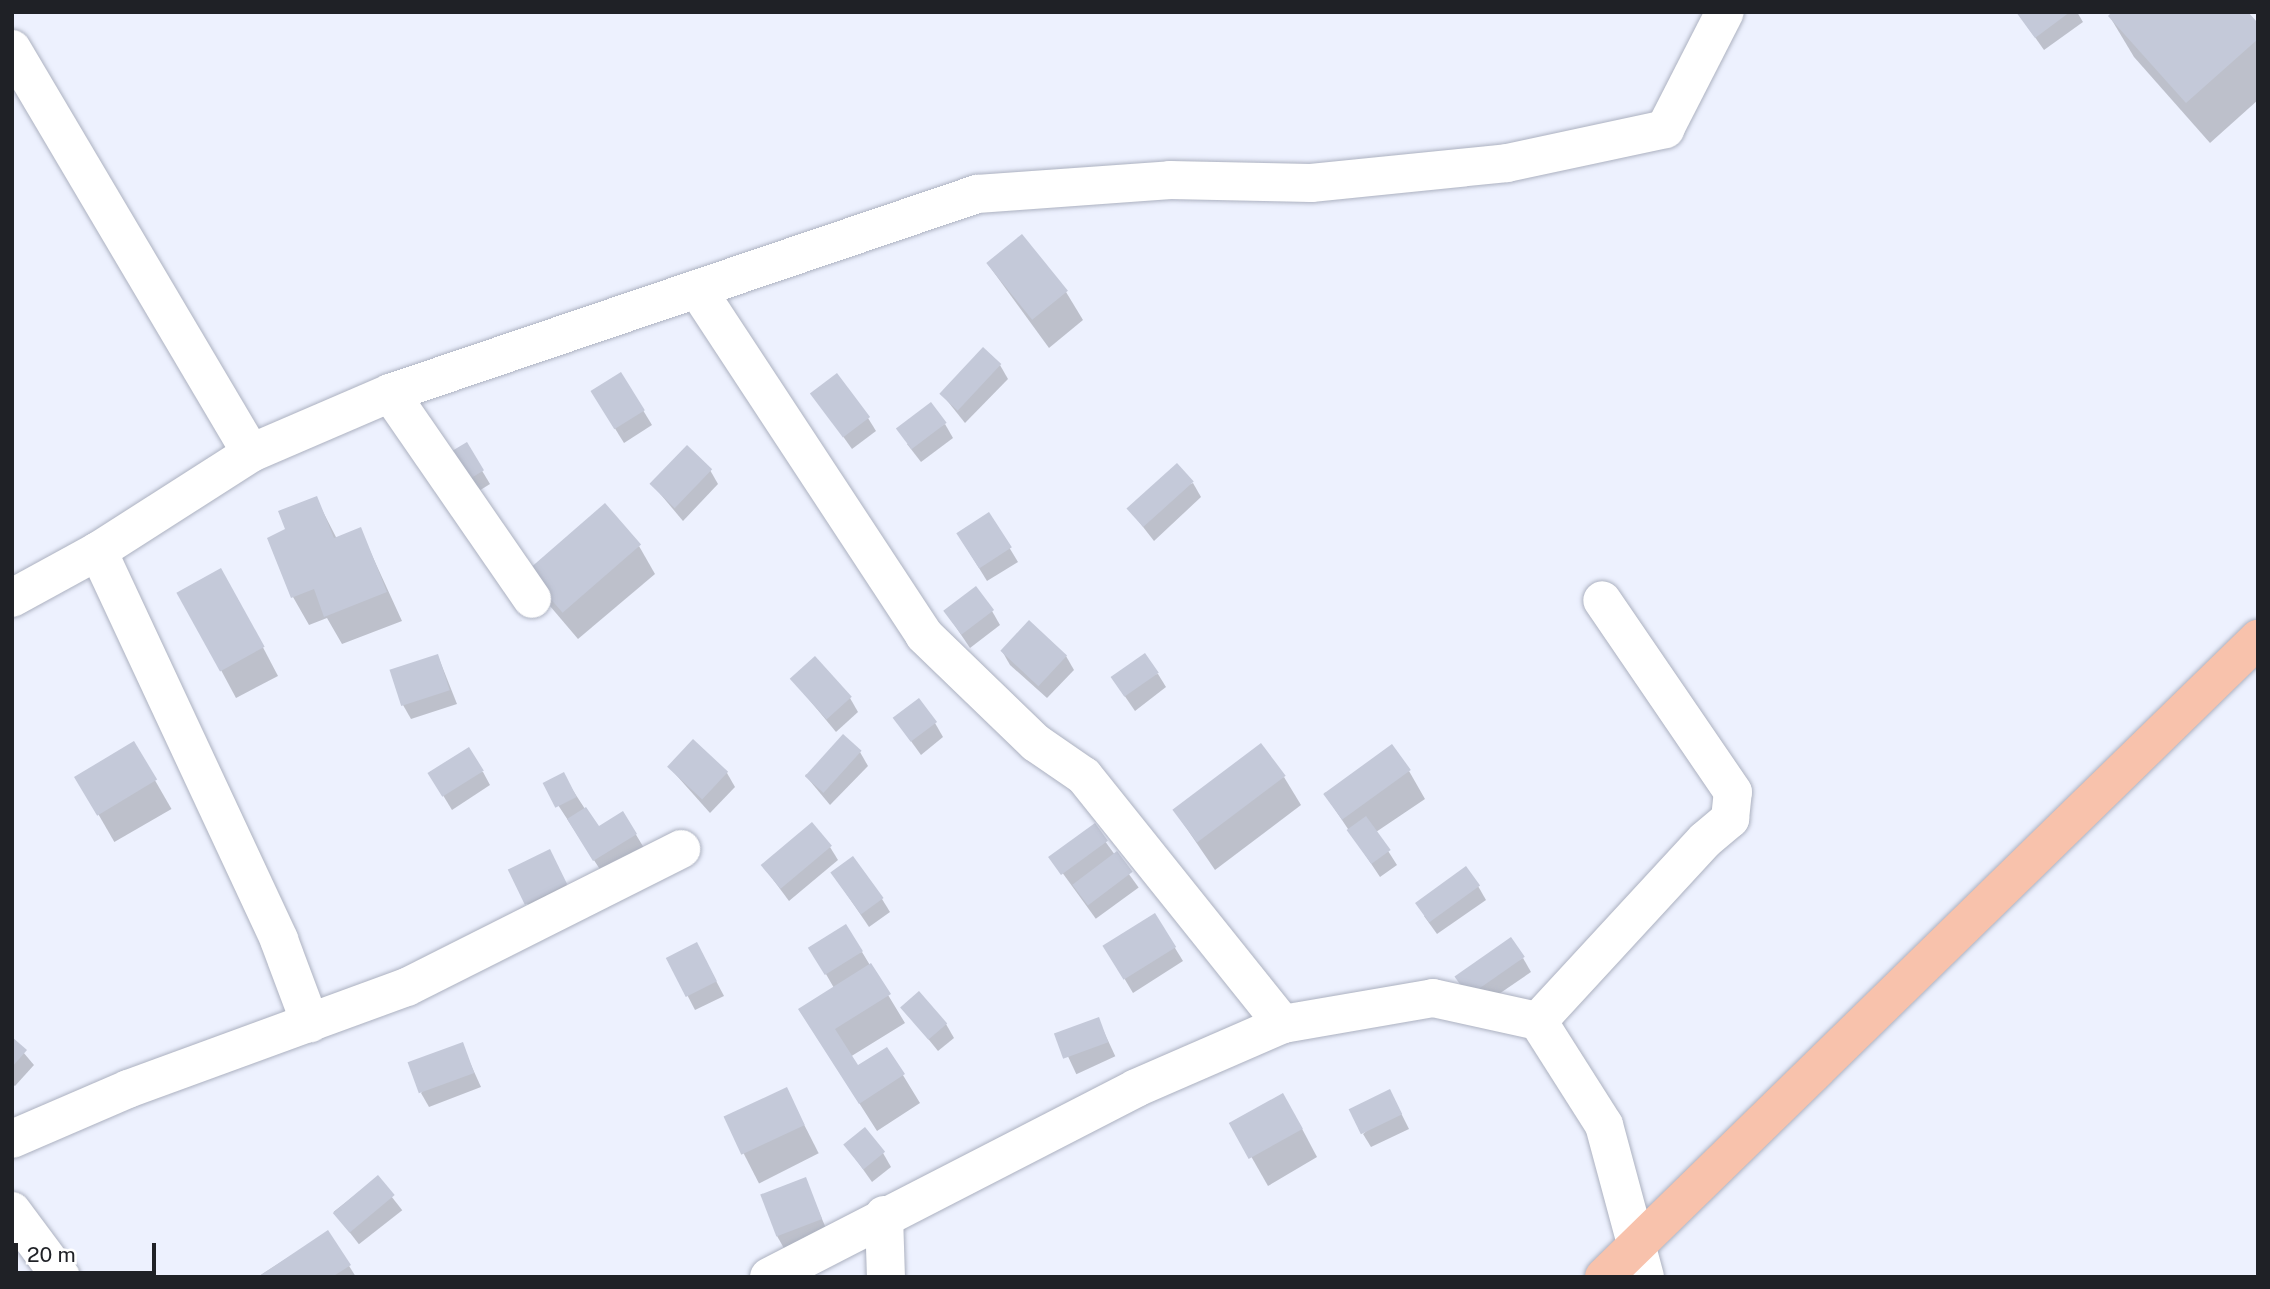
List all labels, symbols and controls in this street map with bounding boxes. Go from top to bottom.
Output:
scale bar [18,1230,159,1274]
text: 20 m [27,1242,76,1267]

